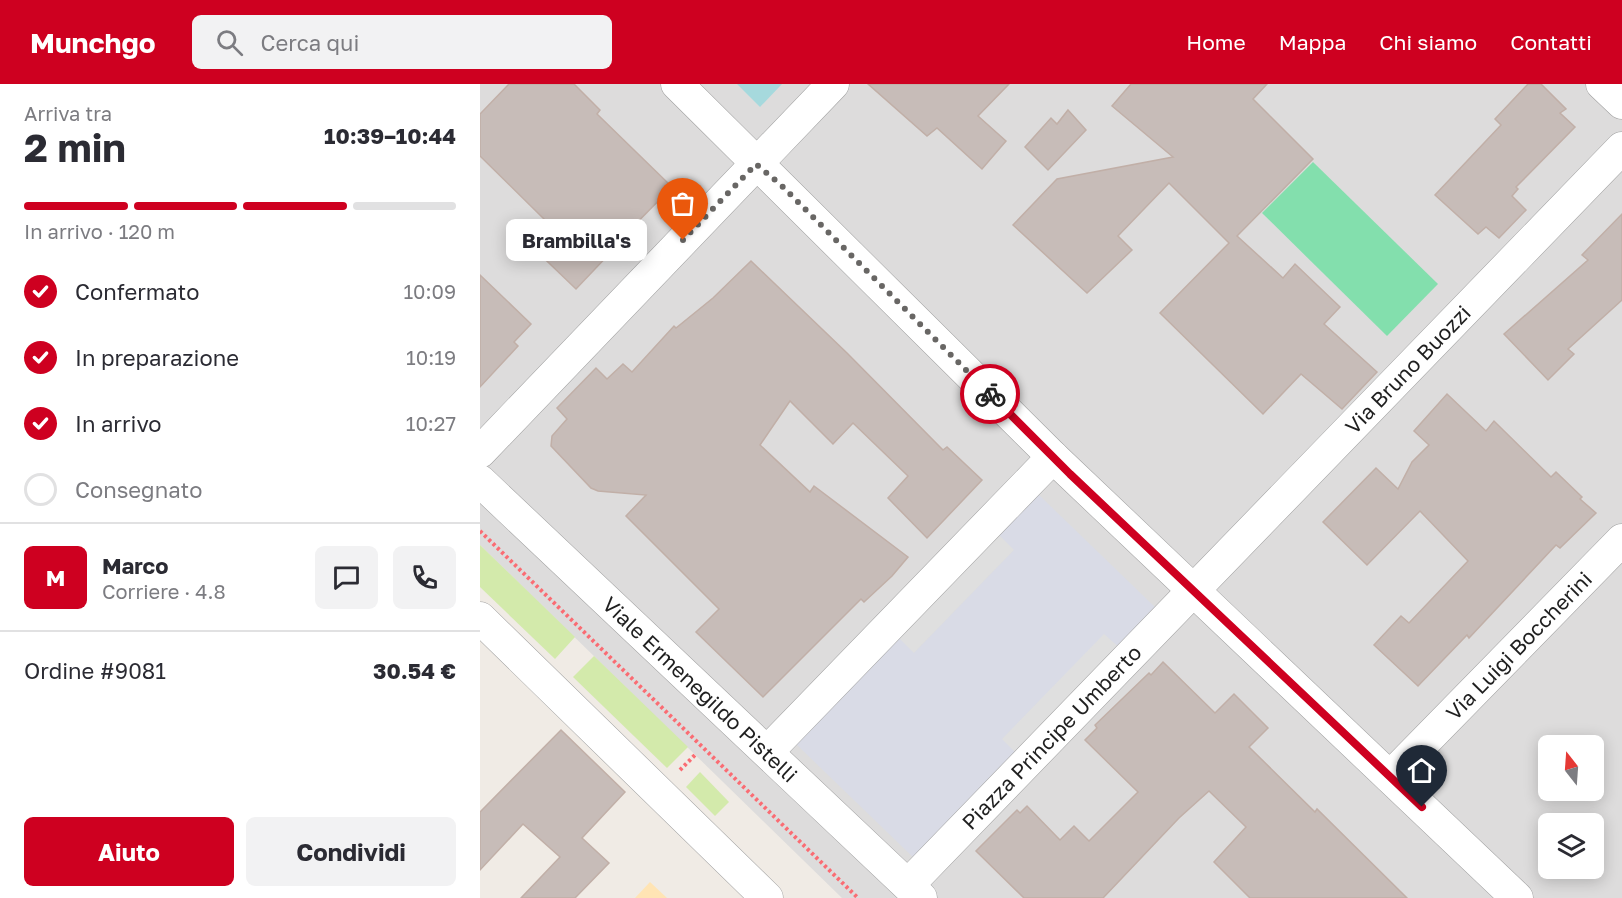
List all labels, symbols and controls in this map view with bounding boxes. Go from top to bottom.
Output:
search box [192,15,612,69]
text: Munchgo [30,26,156,59]
icon: search [213,26,246,59]
text: Cerca qui [261,29,359,56]
text: Home [1186,29,1246,55]
text: Mappa [1279,29,1346,55]
text: Chi siamo [1379,29,1477,55]
text: Contatti [1510,29,1592,55]
text: Arriva tra [24,101,112,125]
text: 10:39–10:44 [324,122,456,149]
text: 2 min [24,124,126,171]
pin [657,178,708,240]
icon: bag [666,187,699,220]
text: In arrivo · 120 m [24,219,175,243]
callout: Brambilla's [506,219,647,261]
text: Brambilla's [522,228,631,252]
icon: check [24,275,57,308]
text: Confermato [75,278,200,305]
text: 10:09 [403,279,456,303]
street label: Via Bruno Buozzi [1339,299,1476,439]
icon: check [24,341,57,374]
text: In preparazione [75,344,239,371]
text: 10:19 [406,345,456,369]
courier [960,364,1020,424]
icon: bike [974,378,1007,411]
icon: check [24,407,57,440]
text: In arrivo [75,410,162,437]
text: 10:27 [406,411,456,435]
text: Consegnato [75,476,202,503]
button: chat [315,546,378,609]
button: phone [393,546,456,609]
text: Marco [102,552,168,579]
text: M [46,564,65,591]
street label: Via Luigi Boccherini [1440,566,1597,725]
text: Corriere · 4.8 [102,579,226,603]
street label: Viale Ermenegildo Pistelli [597,591,803,787]
street label: Piazza Principe Umberto [956,639,1147,835]
text: Ordine #9081 [24,657,166,684]
text: 30.54 € [373,657,456,684]
north arrow [1538,735,1604,801]
map controls [1538,735,1604,879]
pin [1396,745,1447,807]
icon: home [1405,754,1438,787]
button: layers [1538,813,1604,879]
button: Aiuto [24,817,234,886]
button: Condividi [246,817,456,886]

